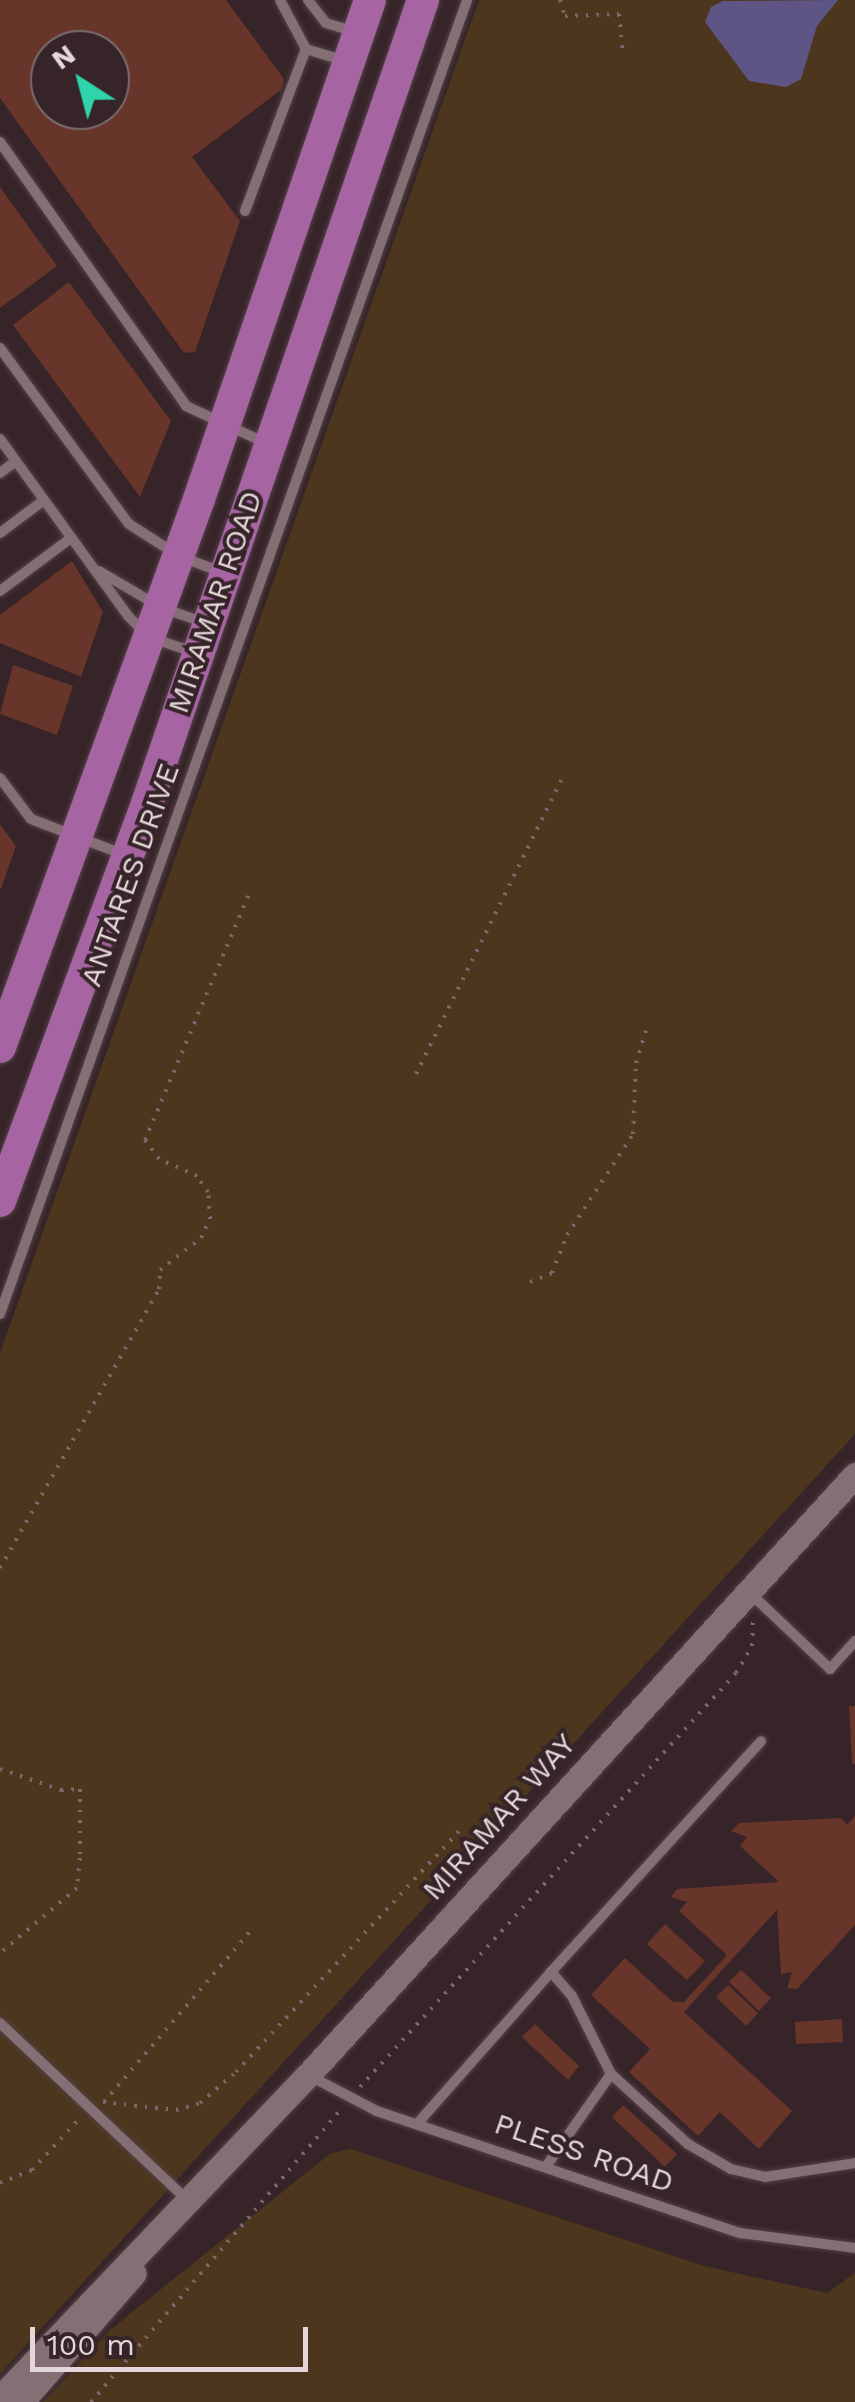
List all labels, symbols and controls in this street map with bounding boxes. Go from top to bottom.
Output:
north arrow [30,30,130,130]
text: N [45,37,81,76]
street label: MIRAMAR ROAD [160,486,270,718]
street label: ANTARES DRIVE [73,759,187,991]
street label: MIRAMAR WAY [415,1726,583,1908]
street label: PLESS ROAD [490,2106,678,2200]
scale bar [35,2307,312,2369]
text: 100 m [47,2327,135,2362]

